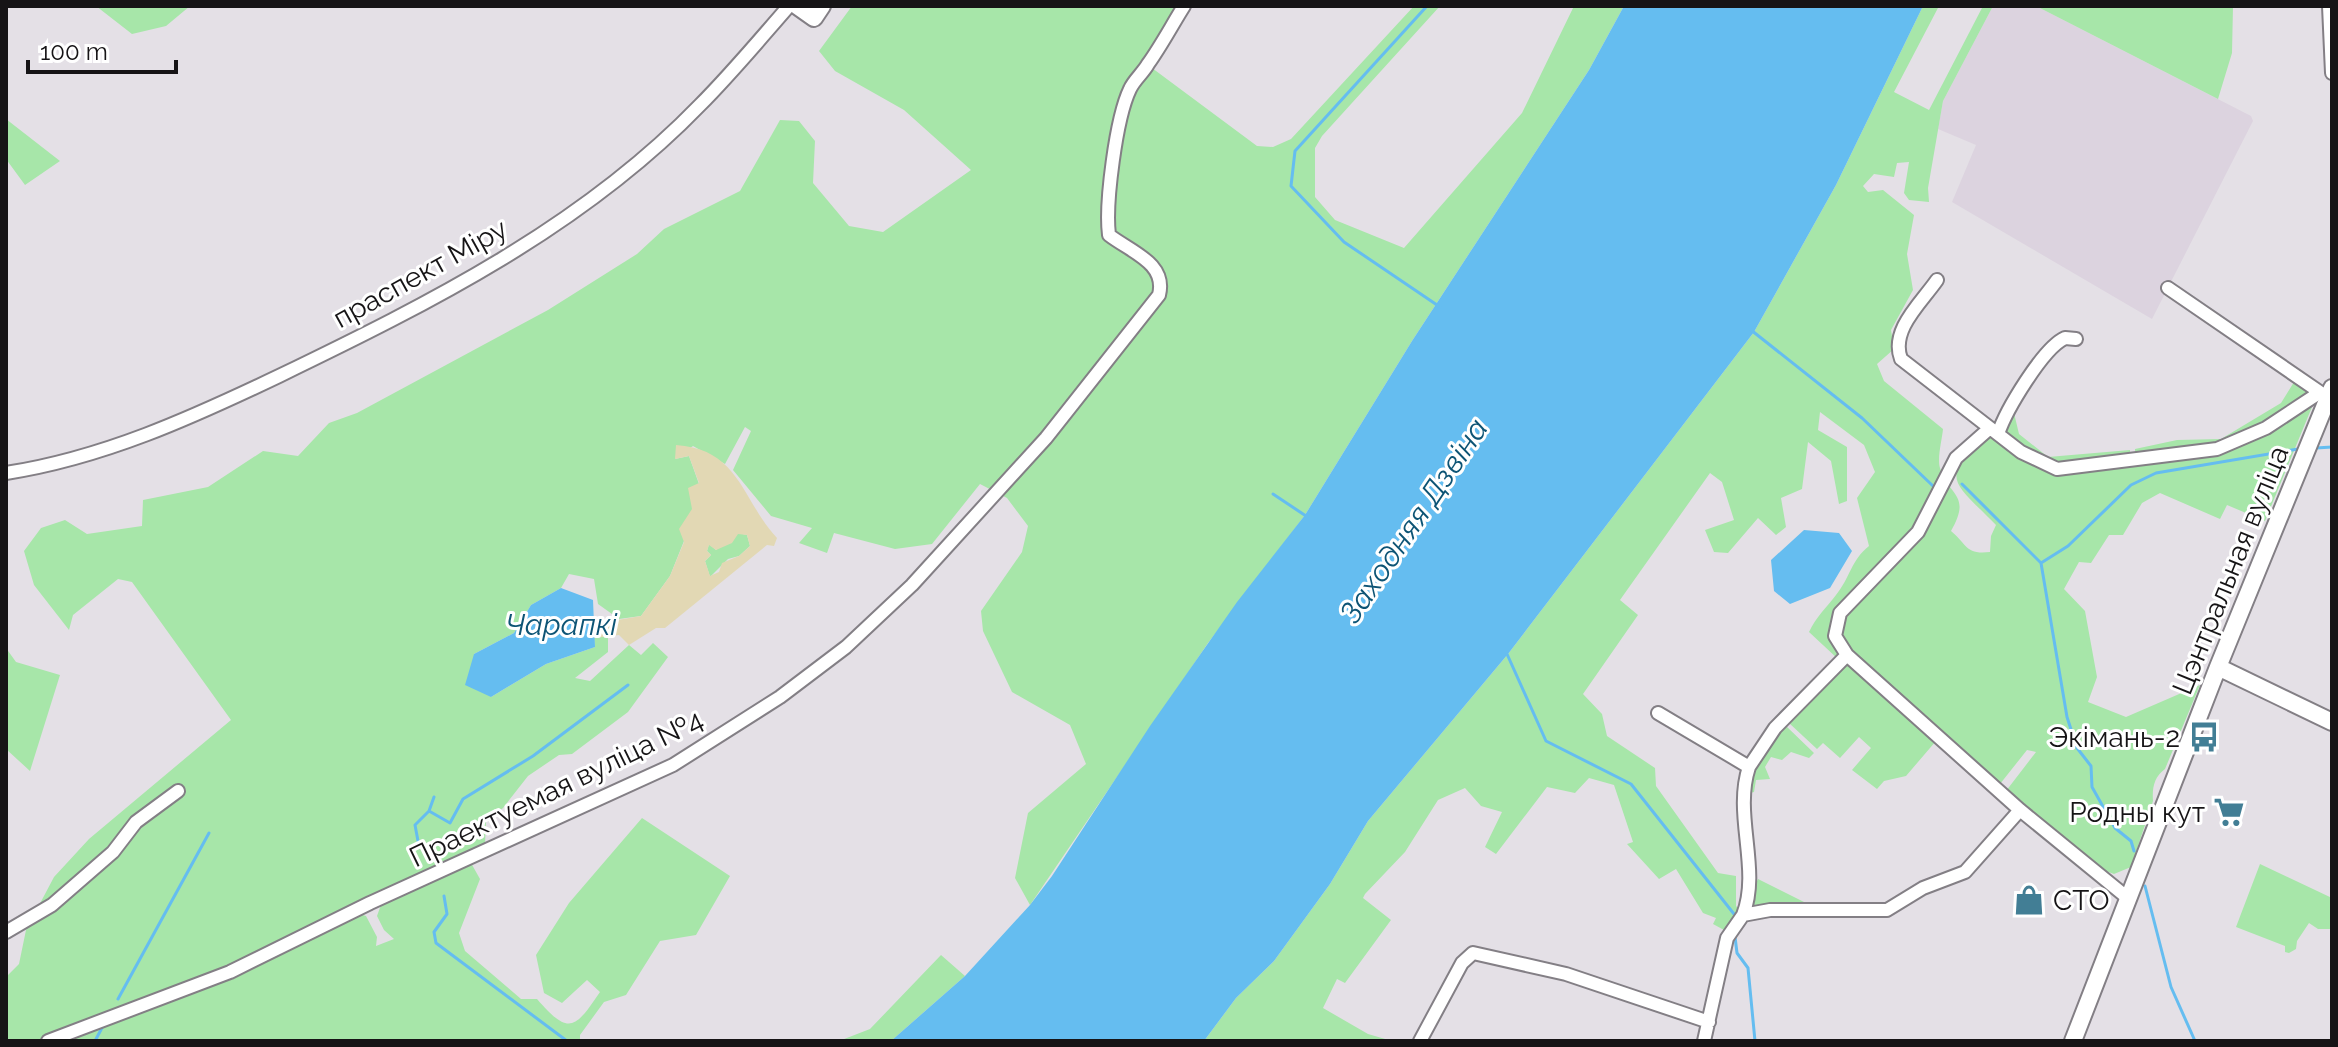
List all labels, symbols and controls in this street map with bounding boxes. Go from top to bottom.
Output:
scale bar [28,24,176,74]
text: 100 m [40,37,108,66]
street label: праспект Міру [327,212,513,335]
water label: Заходняя Дзвіна [1332,412,1495,629]
street label: Цэнтральная вуліца [2166,441,2295,699]
water label: Чарапкі [505,607,617,642]
street label: Праектуемая вуліца №4 [404,703,708,874]
bus stop icon: Экімань-2 [2187,720,2221,754]
place label: Экімань-2 [2048,721,2180,754]
supermarket icon: Родны кут [2212,795,2246,829]
place label: Родны кут [2069,796,2205,829]
shop icon: СТО [2012,883,2046,917]
place label: СТО [2053,884,2110,917]

